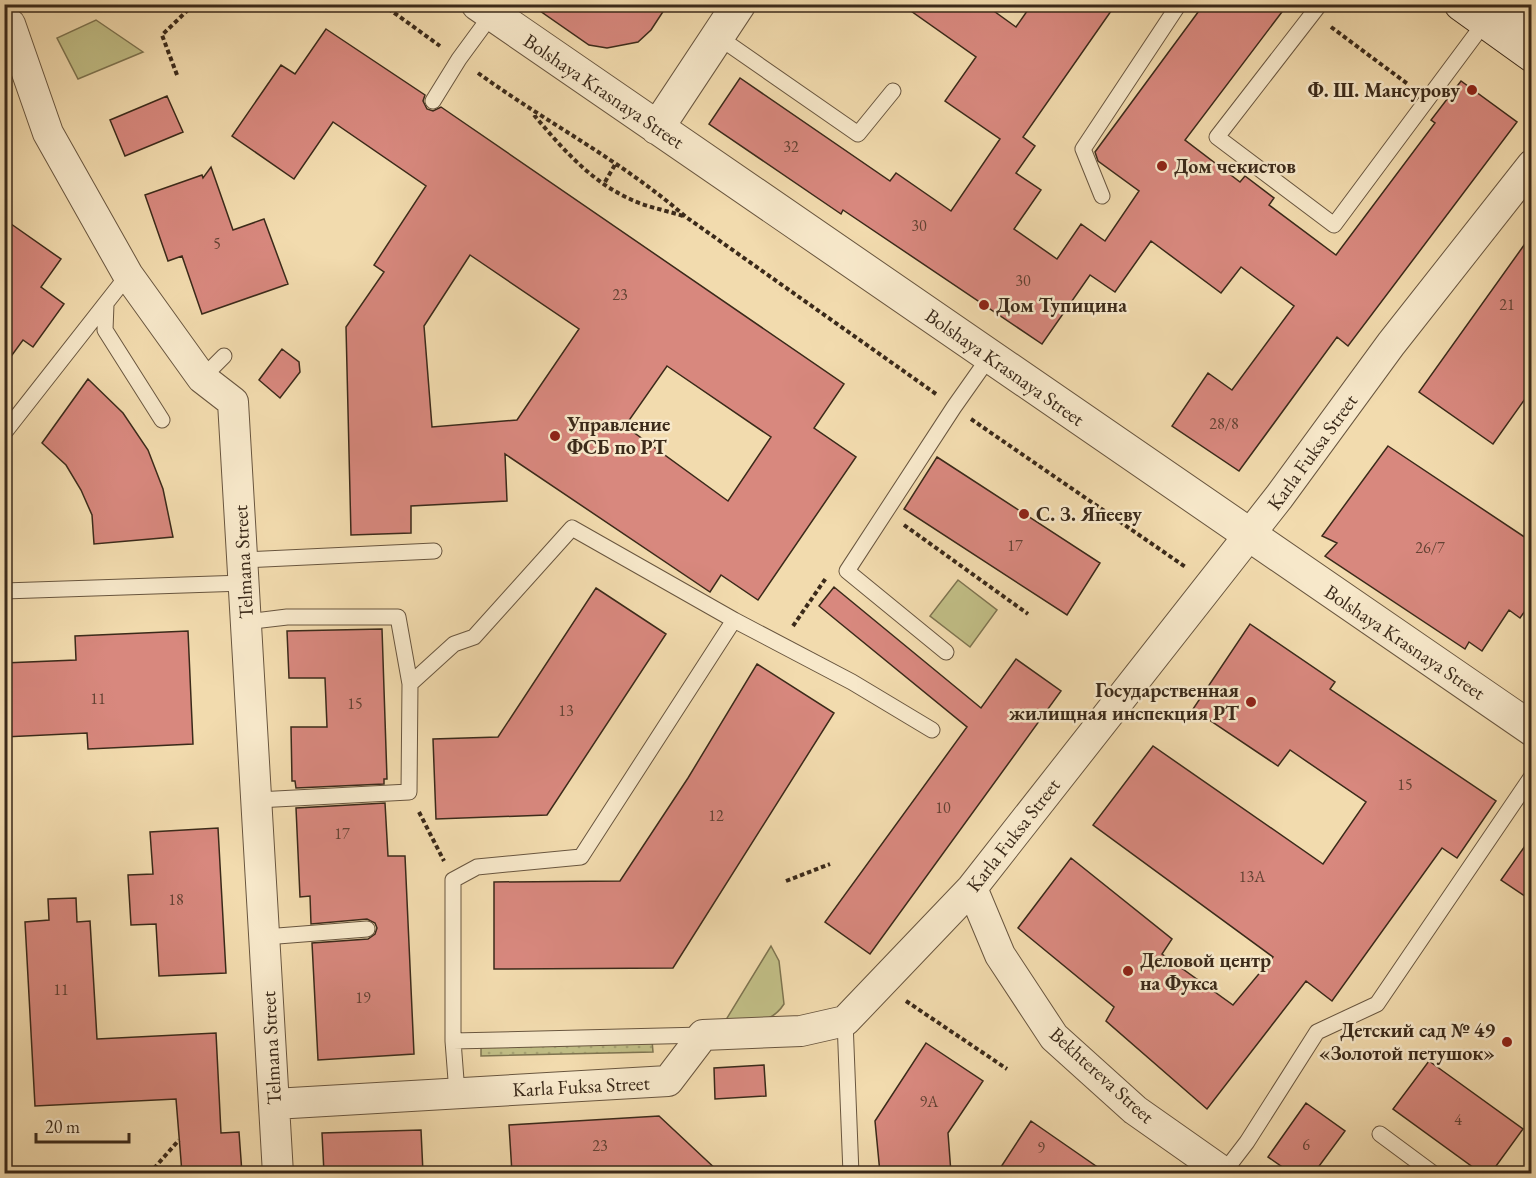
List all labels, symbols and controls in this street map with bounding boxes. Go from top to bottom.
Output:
street label: Bolshaya Krasnaya Street [519,27,690,155]
place label: Ф. Ш. Мансурову [1308,77,1460,103]
marker: Ф. Ш. Мансурову [1465,83,1479,97]
house number: 32 [783,136,799,157]
place label: Дом чекистов [1174,153,1296,179]
marker: Дом чекистов [1155,159,1169,173]
house number: 30 [911,215,927,236]
house number: 5 [213,233,221,254]
house number: 30 [1015,270,1031,291]
house number: 23 [612,284,628,305]
place label: Дом Тупицина [996,292,1127,318]
house number: 21 [1499,294,1515,315]
marker: Дом Тупицина [977,298,991,312]
street label: Bolshaya Krasnaya Street [920,302,1090,432]
street label: Karla Fuksa Street [1261,388,1363,515]
place label: Управление ФСБ по РТ [566,411,670,460]
house number: 28/8 [1209,413,1239,434]
marker: Управление ФСБ по РТ [548,429,562,443]
place label: С. З. Япееву [1036,501,1142,527]
street label: Telmana Street [227,504,259,620]
marker: С. З. Япееву [1017,507,1031,521]
house number: 17 [1007,535,1023,556]
house number: 26/7 [1415,537,1445,558]
street label: Bolshaya Krasnaya Street [1320,578,1491,706]
place label: Государственная жилищная инспекция РТ [1009,677,1239,726]
house number: 11 [90,688,106,709]
house number: 15 [347,693,363,714]
marker: Государственная жилищная инспекция РТ [1244,695,1258,709]
house number: 13 [558,700,574,721]
street label: Karla Fuksa Street [960,772,1066,897]
house number: 15 [1397,774,1413,795]
house number: 10 [935,797,951,818]
house number: 12 [708,805,724,826]
house number: 17 [334,823,350,844]
house number: 13А [1239,866,1266,887]
house number: 18 [168,889,184,910]
place label: Деловой центр на Фукса [1140,947,1271,996]
marker: Деловой центр на Фукса [1121,964,1135,978]
house number: 11 [53,979,69,1000]
house number: 19 [355,987,371,1008]
street label: Telmana Street [255,990,287,1106]
place label: Детский сад № 49 «Золотой петушок» [1319,1017,1495,1066]
street label: Bekhtereva Street [1044,1021,1160,1129]
marker: Детский сад № 49 «Золотой петушок» [1500,1035,1514,1049]
street label: Karla Fuksa Street [512,1069,651,1103]
house number: 9А [920,1091,939,1112]
scale bar [36,1106,129,1144]
house number: 4 [1454,1109,1462,1130]
text: 20 m [45,1115,80,1138]
house number: 6 [1302,1134,1310,1155]
house number: 23 [592,1135,608,1156]
house number: 9 [1037,1137,1045,1158]

